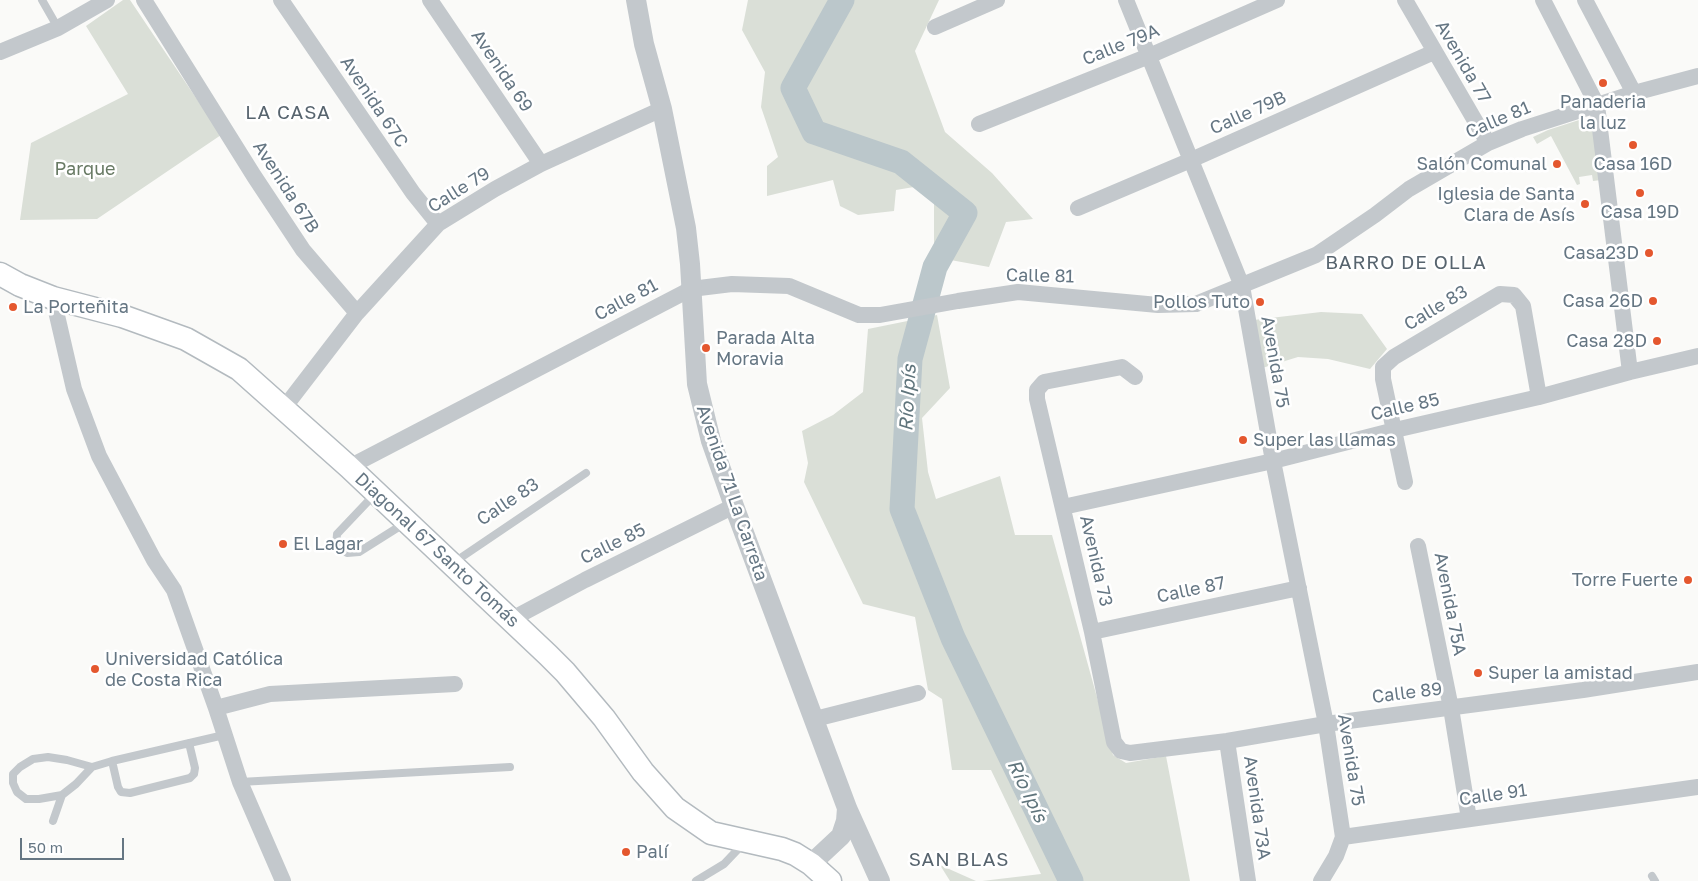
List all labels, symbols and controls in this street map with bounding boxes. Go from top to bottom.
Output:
street label: Avenida 77 [1431,17,1495,107]
street label: Calle 79A [1079,20,1163,70]
street label: Avenida 69 [467,26,537,116]
street label: Avenida 67C [336,52,412,152]
marker: Panaderia la luz [1597,77,1609,89]
street label: Calle 79B [1207,87,1289,139]
place label: Panaderia la luz [1560,91,1646,134]
street label: Calle 81 [1462,97,1534,143]
district label: LA CASA [244,102,332,124]
street label: Avenida 67B [248,137,324,237]
marker: Casa 16D [1627,139,1639,151]
place label: Salón Comunal [1417,153,1547,175]
place label: Casa 16D [1594,153,1672,175]
park label: Parque [54,158,116,180]
marker: Salón Comunal [1551,158,1563,170]
street label: Calle 79 [424,163,494,217]
place label: Iglesia de Santa Clara de Asís [1437,183,1575,225]
marker: Casa 19D [1634,187,1646,199]
marker: Iglesia de Santa Clara de Asís [1579,198,1591,210]
place label: Casa 19D [1601,201,1679,223]
place label: Casa23D [1563,242,1639,264]
marker: Casa23D [1643,247,1655,259]
district label: BARRO DE OLLA [1324,252,1488,274]
street label: Calle 81 [1006,265,1074,287]
street label: Calle 81 [591,274,661,326]
street label: Calle 83 [1400,281,1472,335]
place label: Casa 26D [1562,290,1643,312]
place label: Pollos Tuto [1153,291,1250,313]
marker: Casa 26D [1647,295,1659,307]
place label: La Porteñita [23,296,129,318]
marker: Pollos Tuto [1254,296,1266,308]
marker: La Porteñita [7,301,19,313]
street label: Avenida 75 [1256,314,1294,410]
place label: Parada Alta Moravia [716,327,815,369]
place label: Casa 28D [1566,330,1647,352]
marker: Casa 28D [1651,335,1663,347]
marker: Parada Alta Moravia [700,342,712,354]
water label: Río Ipís [895,364,921,432]
street label: Calle 85 [1368,389,1442,425]
street label: Avenida 71 La Carreta [692,402,772,584]
place label: Super las llamas [1253,429,1396,451]
marker: Super las llamas [1237,434,1249,446]
street label: Diagonal 67 Santo Tomás [350,468,524,632]
street label: Calle 83 [473,473,543,531]
street label: Avenida 73 [1075,513,1117,609]
street label: Calle 85 [577,519,649,569]
place label: El Lagar [293,533,363,555]
marker: El Lagar [277,538,289,550]
street label: Avenida 75A [1429,550,1471,658]
place label: Torre Fuerte [1572,569,1678,591]
street label: Calle 87 [1155,572,1227,608]
marker: Torre Fuerte [1682,574,1694,586]
place label: Universidad Católica de Costa Rica [105,648,283,691]
place label: Super la amistad [1488,662,1633,684]
marker: Universidad Católica de Costa Rica [89,663,101,675]
marker: Super la amistad [1472,667,1484,679]
street label: Calle 89 [1371,678,1443,708]
street label: Avenida 75 [1333,713,1369,807]
street label: Avenida 73A [1239,755,1275,861]
water label: Río Ipís [1002,756,1052,826]
street label: Calle 91 [1458,780,1528,810]
scale bar [22,828,126,860]
text: 50 m [28,838,63,856]
place label: Palí [636,841,668,863]
marker: Palí [620,846,632,858]
district label: SAN BLAS [908,849,1010,871]

